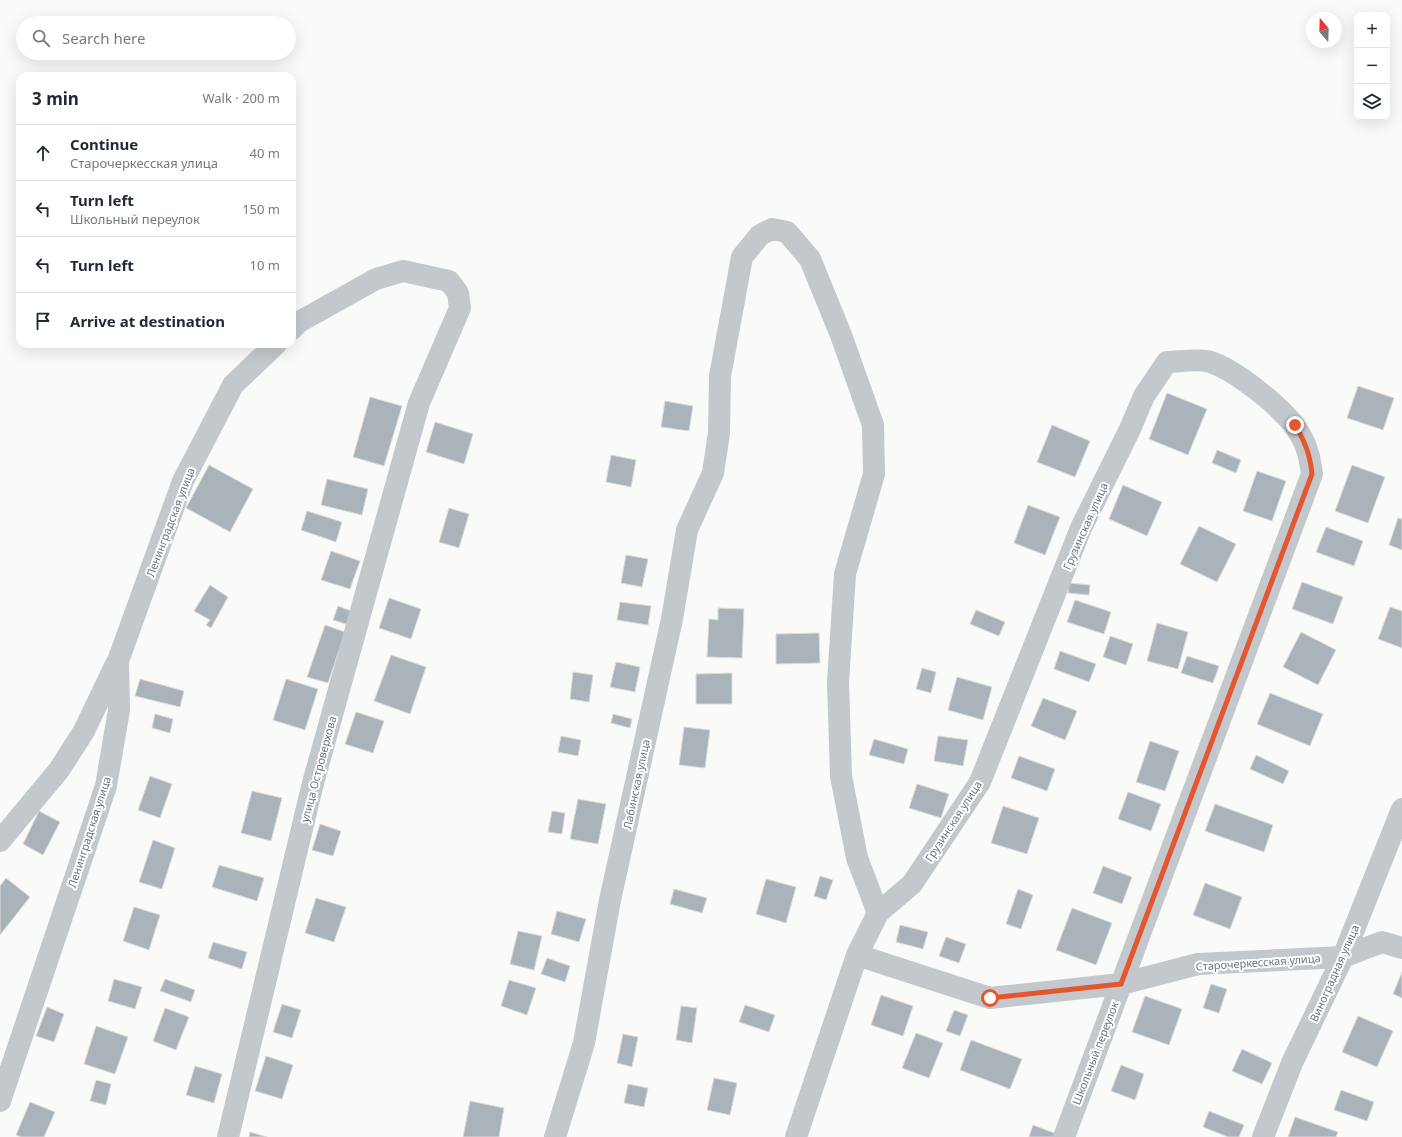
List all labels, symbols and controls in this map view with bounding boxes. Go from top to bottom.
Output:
north arrow [1306,12,1342,48]
map controls [1354,12,1390,120]
button: + [1354,12,1390,48]
search box [16,16,296,60]
icon: search [30,27,52,49]
text: Search here [62,28,145,48]
button: − [1354,48,1390,84]
button: layers [1354,84,1390,120]
text: 3 min [32,87,79,110]
text: Walk · 200 m [202,89,280,107]
text: Continue [70,134,138,154]
icon: ahead [32,142,54,164]
text: 40 m [250,144,280,162]
text: Старочеркесская улица [70,154,218,172]
text: Turn left [70,190,134,210]
icon: left [32,198,54,220]
text: 150 m [242,200,280,218]
text: Школьный переулок [70,210,200,228]
icon: left [32,254,54,276]
text: Turn left [70,255,134,275]
text: 10 m [250,256,280,274]
icon: arrive [32,310,54,332]
text: Arrive at destination [70,311,225,331]
route end [1286,416,1304,434]
street label: Ленинградская улица [142,465,198,579]
street label: Грузинская улица [1059,480,1111,572]
street label: улица Островерхова [297,714,339,824]
street label: Лабинская улица [619,738,653,830]
street label: Ленинградская улица [64,775,114,889]
street label: Грузинская улица [921,778,985,864]
street label: Виноградная улица [1306,922,1362,1024]
street label: Старочеркесская улица [1195,950,1321,974]
route start [981,989,999,1007]
street label: Школьный переулок [1068,999,1122,1107]

